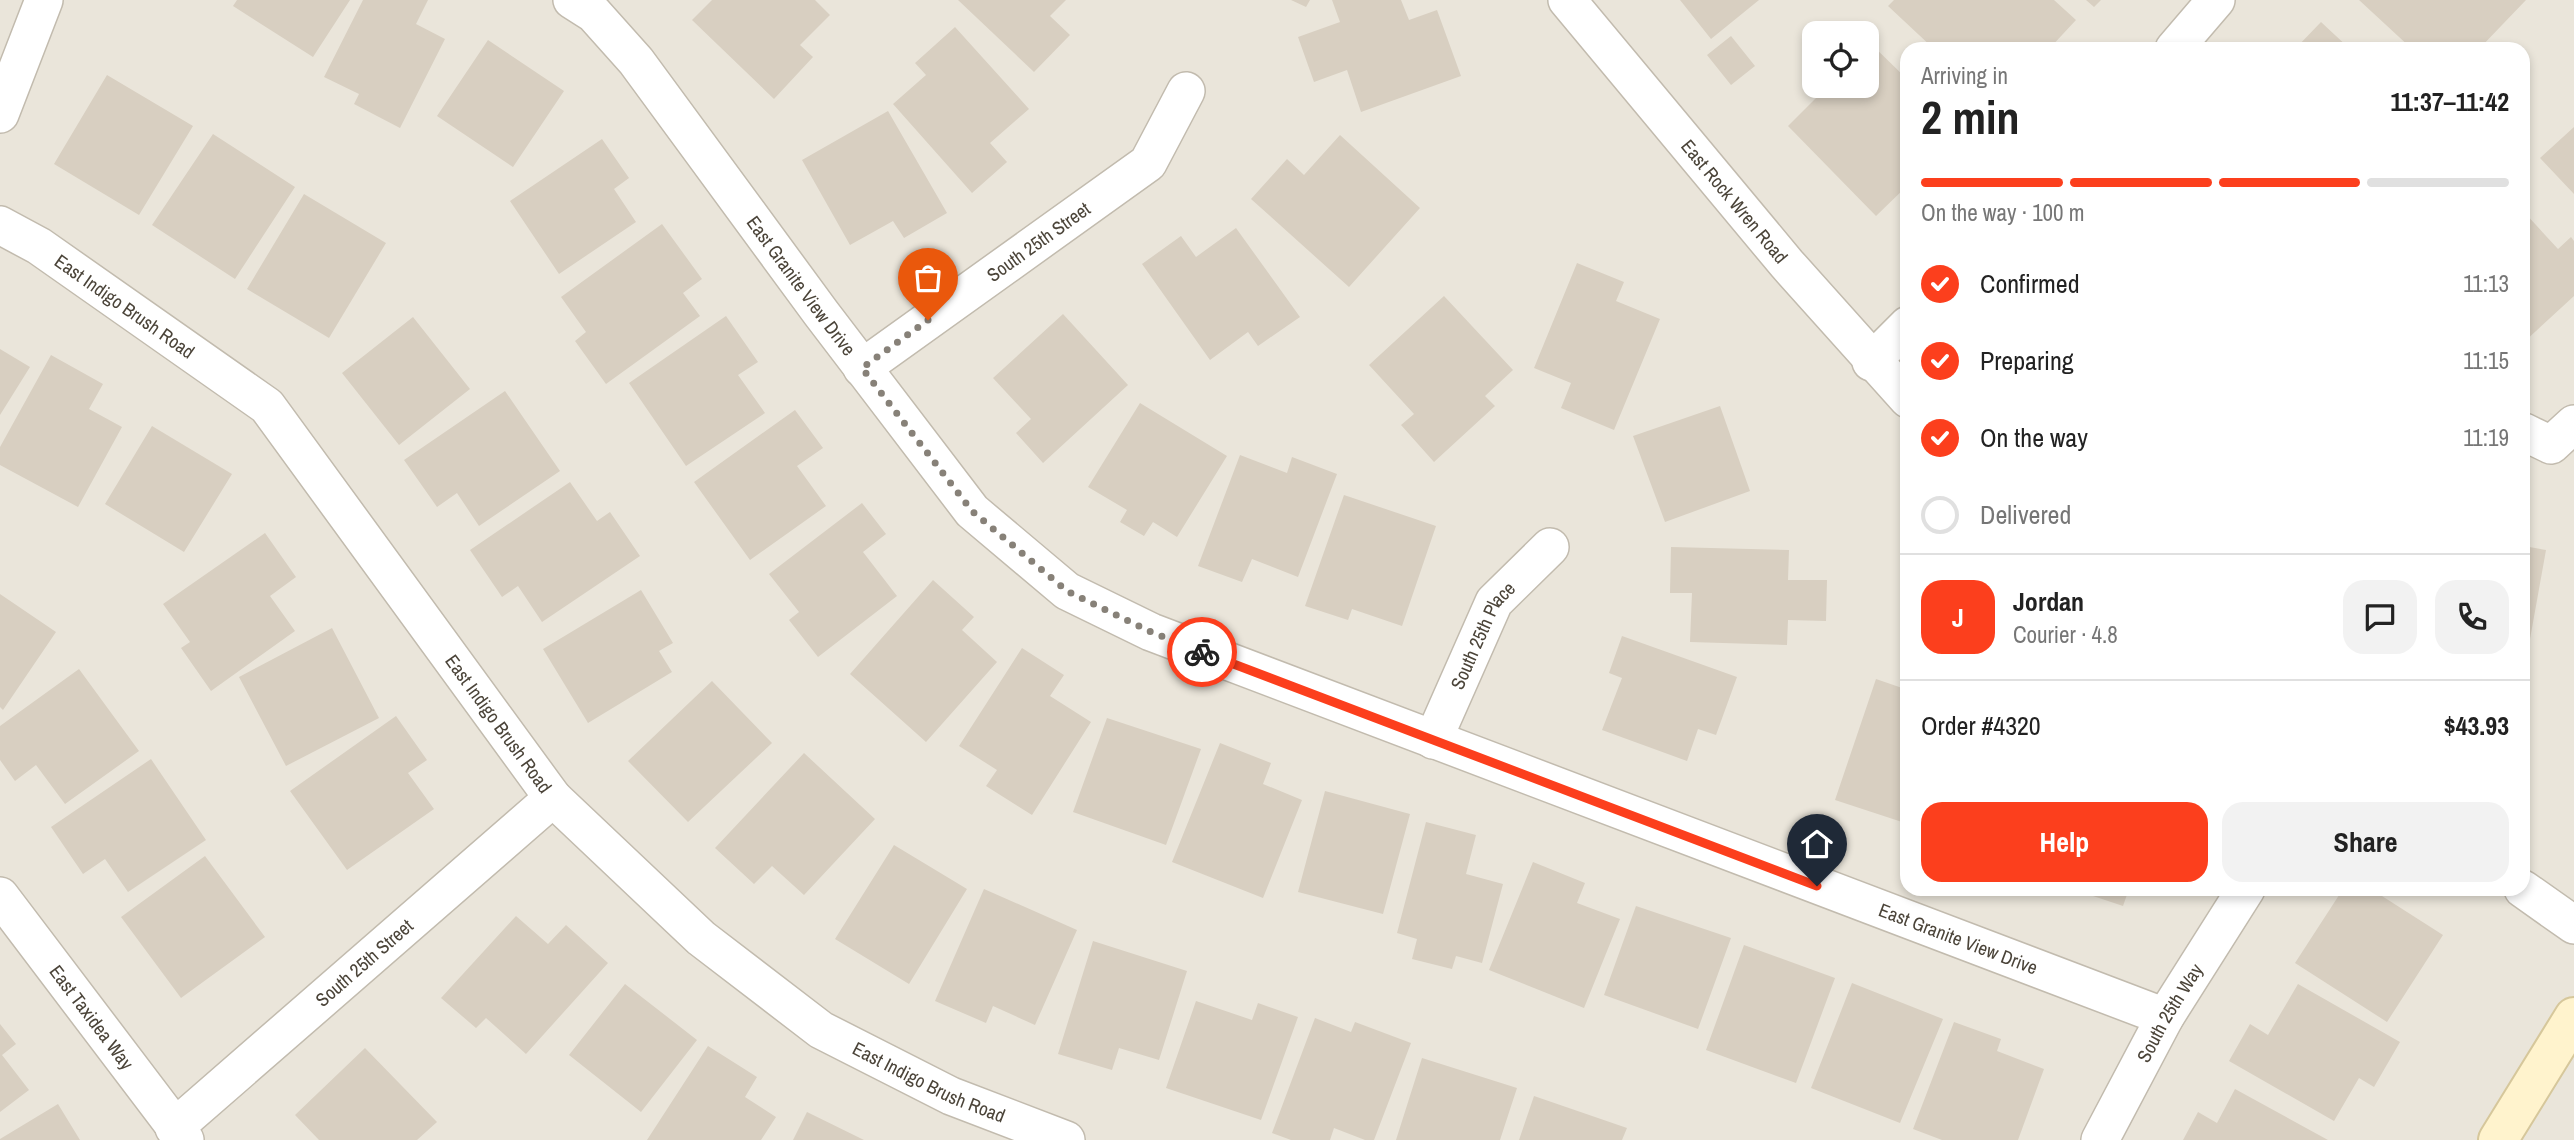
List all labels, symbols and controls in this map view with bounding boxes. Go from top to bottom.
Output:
map controls [1802,21,1879,98]
button: locate [1802,21,1879,98]
text: Arriving in [1921,60,2008,91]
text: 11:37–11:42 [2390,84,2509,119]
text: 2 min [1921,86,2020,148]
street label: East Rock Wren Road [1675,134,1794,269]
street label: South 25th Street [981,195,1096,288]
text: On the way · 100 m [1921,197,2085,228]
street label: East Granite View Drive [741,210,862,361]
street label: East Indigo Brush Road [49,248,200,364]
pin [898,248,958,320]
icon: bag [909,259,947,297]
icon: check [1921,265,1959,303]
text: Confirmed [1980,266,2080,301]
text: 11:13 [2463,268,2509,299]
icon: check [1921,342,1959,380]
text: Preparing [1980,343,2074,378]
text: 11:15 [2463,345,2509,376]
icon: check [1921,419,1959,457]
text: On the way [1980,420,2088,455]
text: 11:19 [2463,422,2509,453]
text: Delivered [1980,497,2071,532]
street label: South 25th Place [1444,576,1521,694]
button: chat [2343,580,2417,654]
button: phone [2435,580,2509,654]
text: Jordan [2013,584,2084,619]
text: J [1952,600,1964,635]
courier [1167,617,1237,687]
text: Courier · 4.8 [2013,619,2118,650]
icon: bike [1183,633,1221,671]
street label: East Indigo Brush Road [439,649,558,798]
text: Order #4320 [1921,708,2041,743]
text: $43.93 [2444,708,2509,743]
button: Help [1921,802,2208,882]
button: Share [2222,802,2509,882]
pin [1787,814,1847,886]
icon: home [1798,825,1836,863]
street label: East Granite View Drive [1875,897,2041,980]
street label: South 25th Street [310,912,419,1012]
street label: South 25th Way [2130,958,2209,1067]
street label: East Taxidea Way [44,959,140,1075]
street label: East Indigo Brush Road [848,1035,1009,1129]

